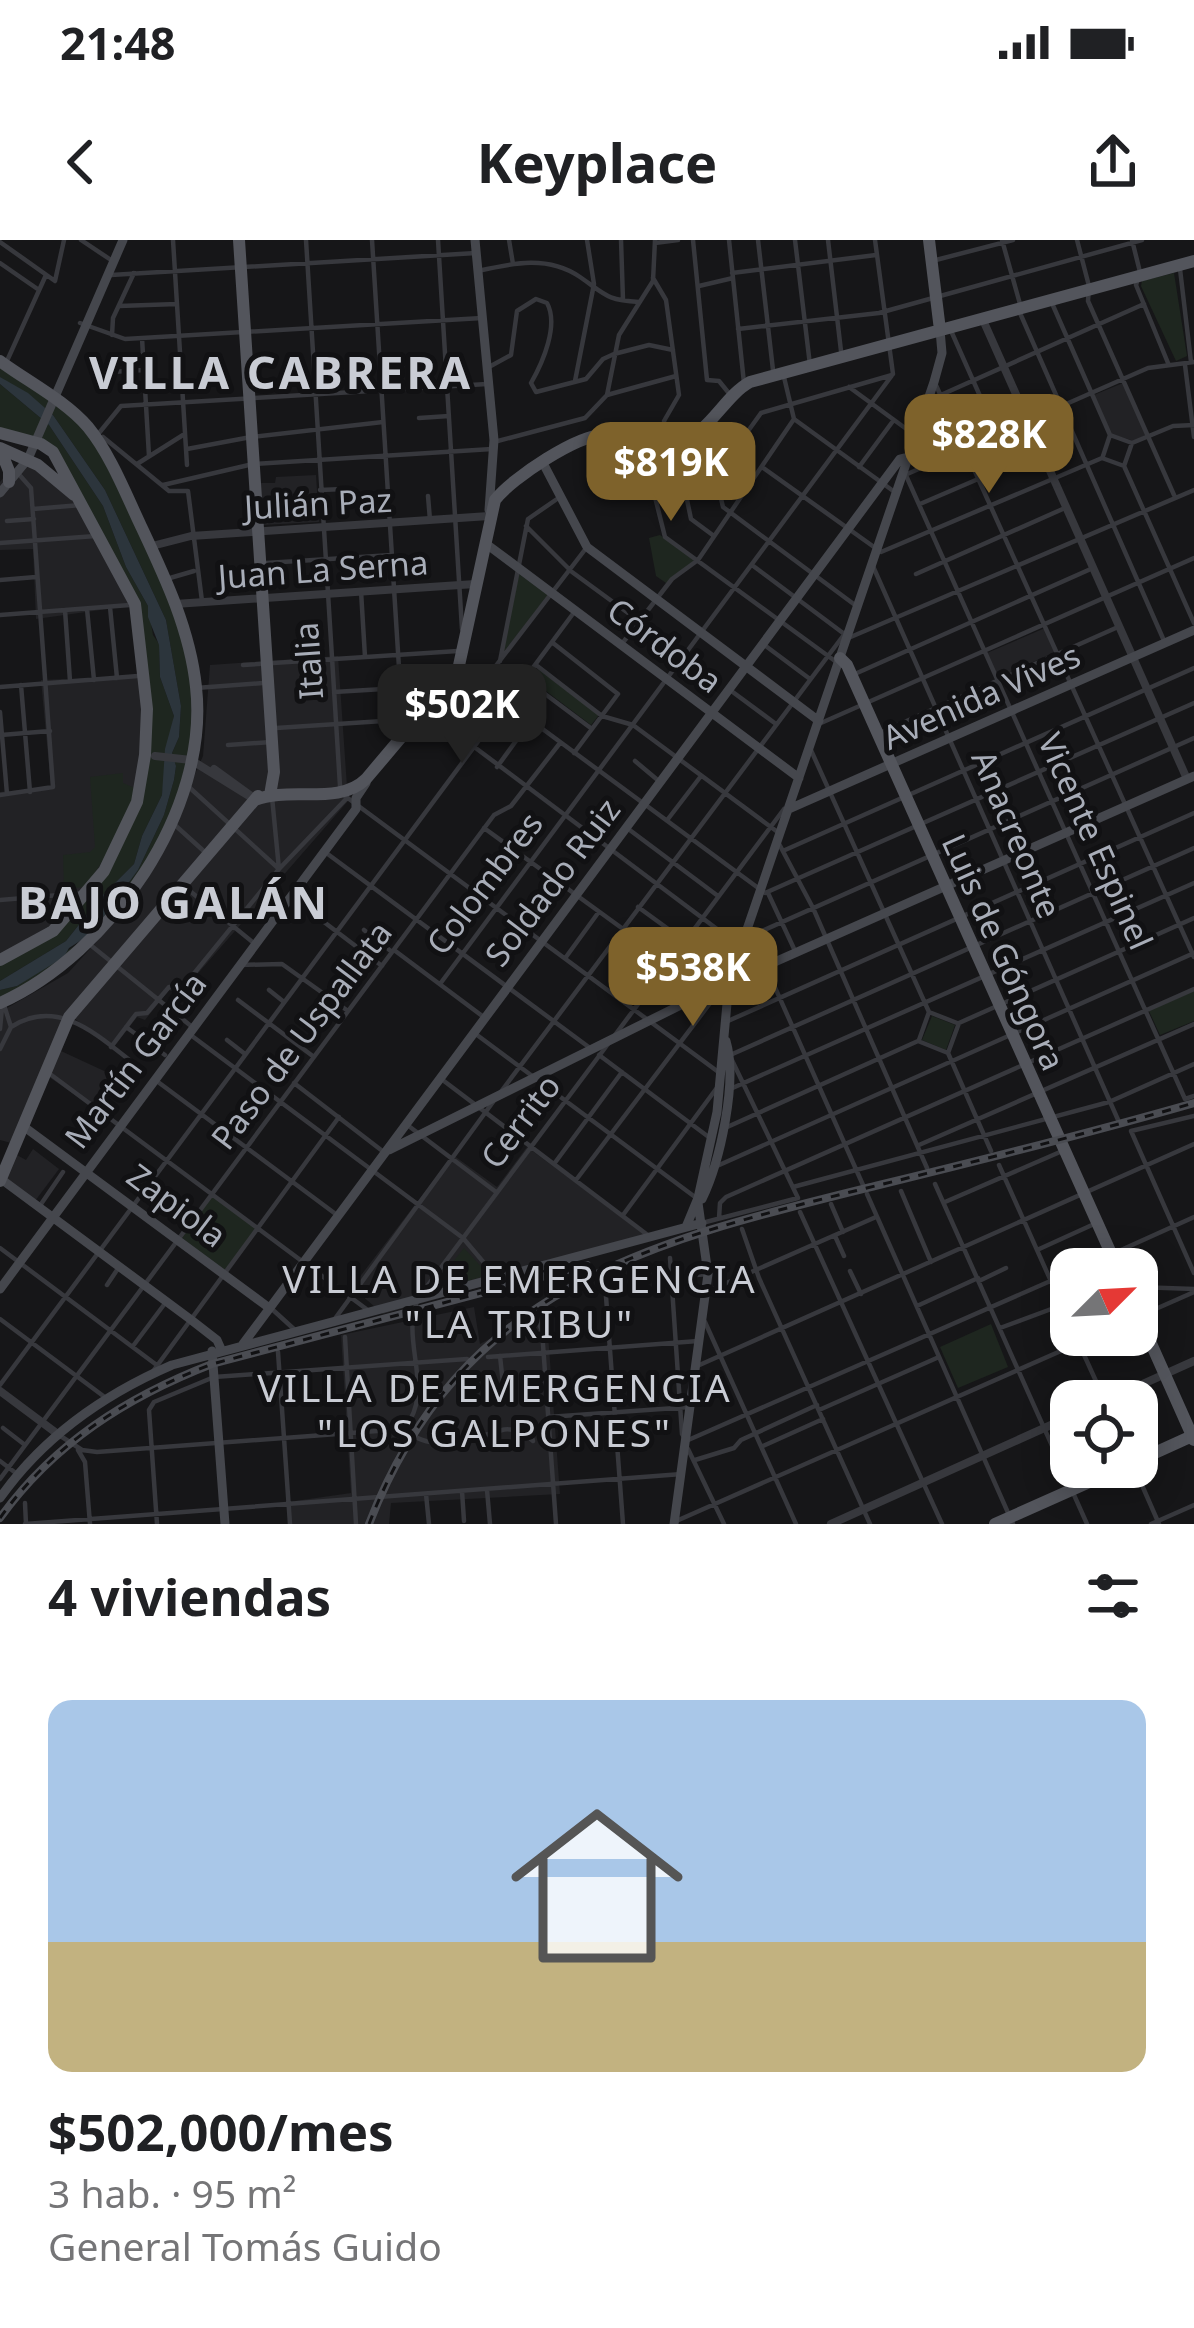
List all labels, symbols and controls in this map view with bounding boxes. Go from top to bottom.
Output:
text: 21:48 [60,12,176,73]
text: Keyplace [477,125,717,199]
icon: back [48,129,114,195]
icon: share [1080,129,1146,195]
district label: VILLA CABRERA [89,341,473,402]
pin: $828K [905,394,1073,496]
text: $828K [931,406,1047,459]
pin: $819K [587,422,755,524]
text: $819K [613,434,729,487]
street label: Julián Paz [240,477,393,529]
street label: Juan La Serna [213,539,430,599]
street label: Córdoba [598,587,732,703]
street label: Italia [283,621,333,701]
street label: Avenida Vives [875,632,1087,760]
pin: $502K [378,664,546,766]
text: $502K [404,676,520,729]
street label: Vicente Espinel [1028,726,1164,956]
street label: Anacreonte [961,743,1073,925]
street label: Soldado Ruiz [474,789,630,975]
street label: Colombres [416,802,552,964]
street label: Luis de Góngora [932,827,1076,1077]
district label: BAJO GALÁN [18,871,330,932]
street label: Paso de Uspallata [200,912,402,1158]
pin: $538K [609,927,777,1029]
text: $538K [635,939,751,992]
street label: Martín García [54,963,216,1157]
street label: Cerrito [470,1065,570,1177]
street label: Zapiola [118,1153,236,1257]
north arrow [1050,1248,1158,1356]
map controls [1050,1248,1158,1488]
district label: VILLA DE EMERGENCIA "LA TRIBU" [282,1251,758,1349]
district label: VILLA DE EMERGENCIA "LOS GALPONES" [257,1360,733,1458]
button: locate [1050,1380,1158,1488]
text: 4 viviendas [48,1561,331,1631]
icon: filters [1080,1563,1146,1629]
icon: home [489,1778,705,1994]
text: $502,000/mes [48,2096,394,2166]
text: 3 hab. · 95 m² [48,2166,296,2219]
text: General Tomás Guido [48,2219,442,2272]

